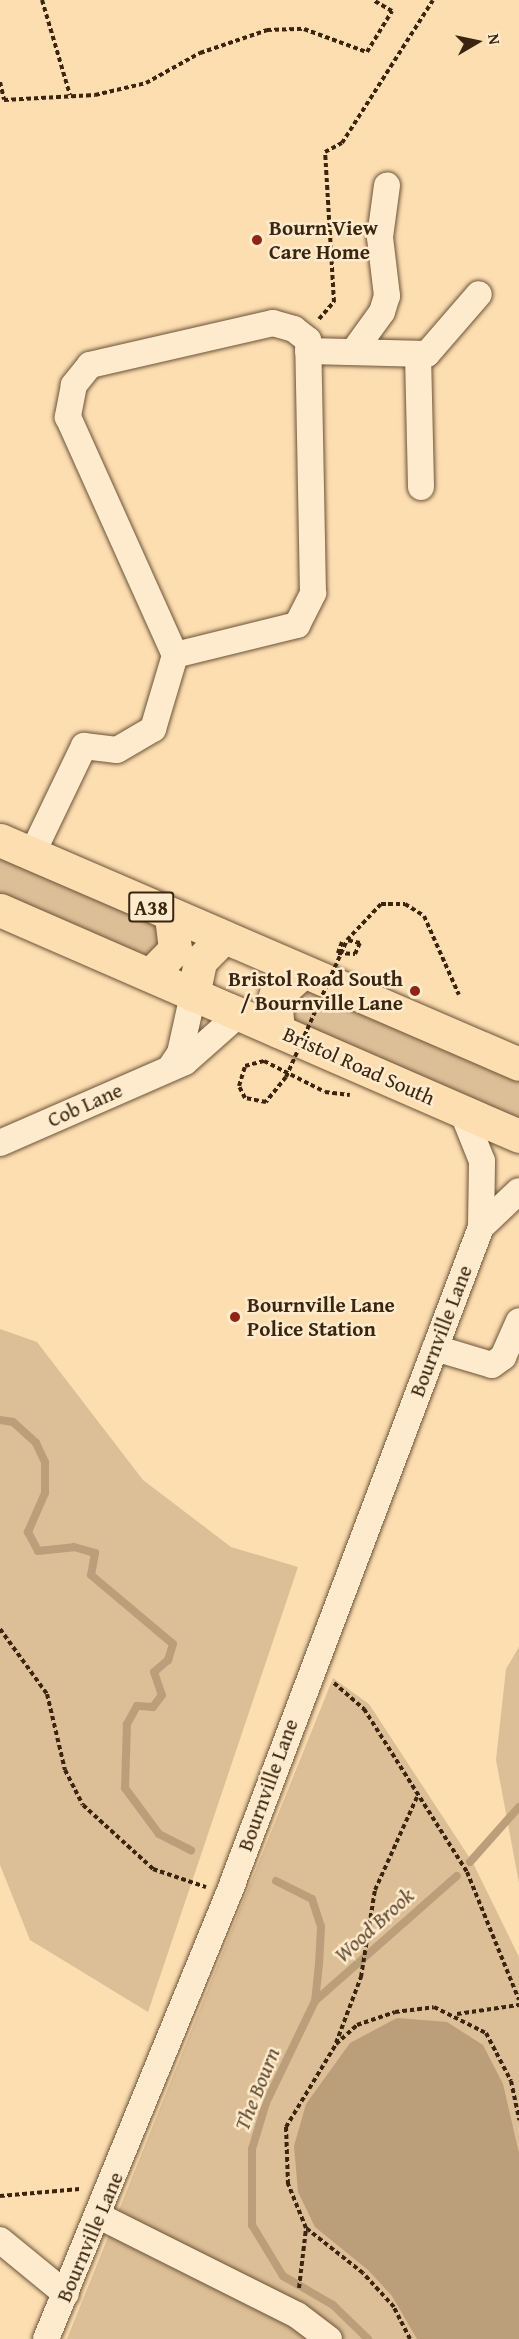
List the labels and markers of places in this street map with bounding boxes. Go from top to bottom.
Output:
place label: Bourn View Care Home [269,215,378,265]
marker: Bourn View Care Home [250,233,264,247]
place label: Bristol Road South / Bournville Lane [228,966,403,1016]
marker: Bristol Road South / Bournville Lane [408,984,422,998]
place label: Bournville Lane Police Station [247,1292,395,1342]
marker: Bournville Lane Police Station [228,1310,242,1324]

